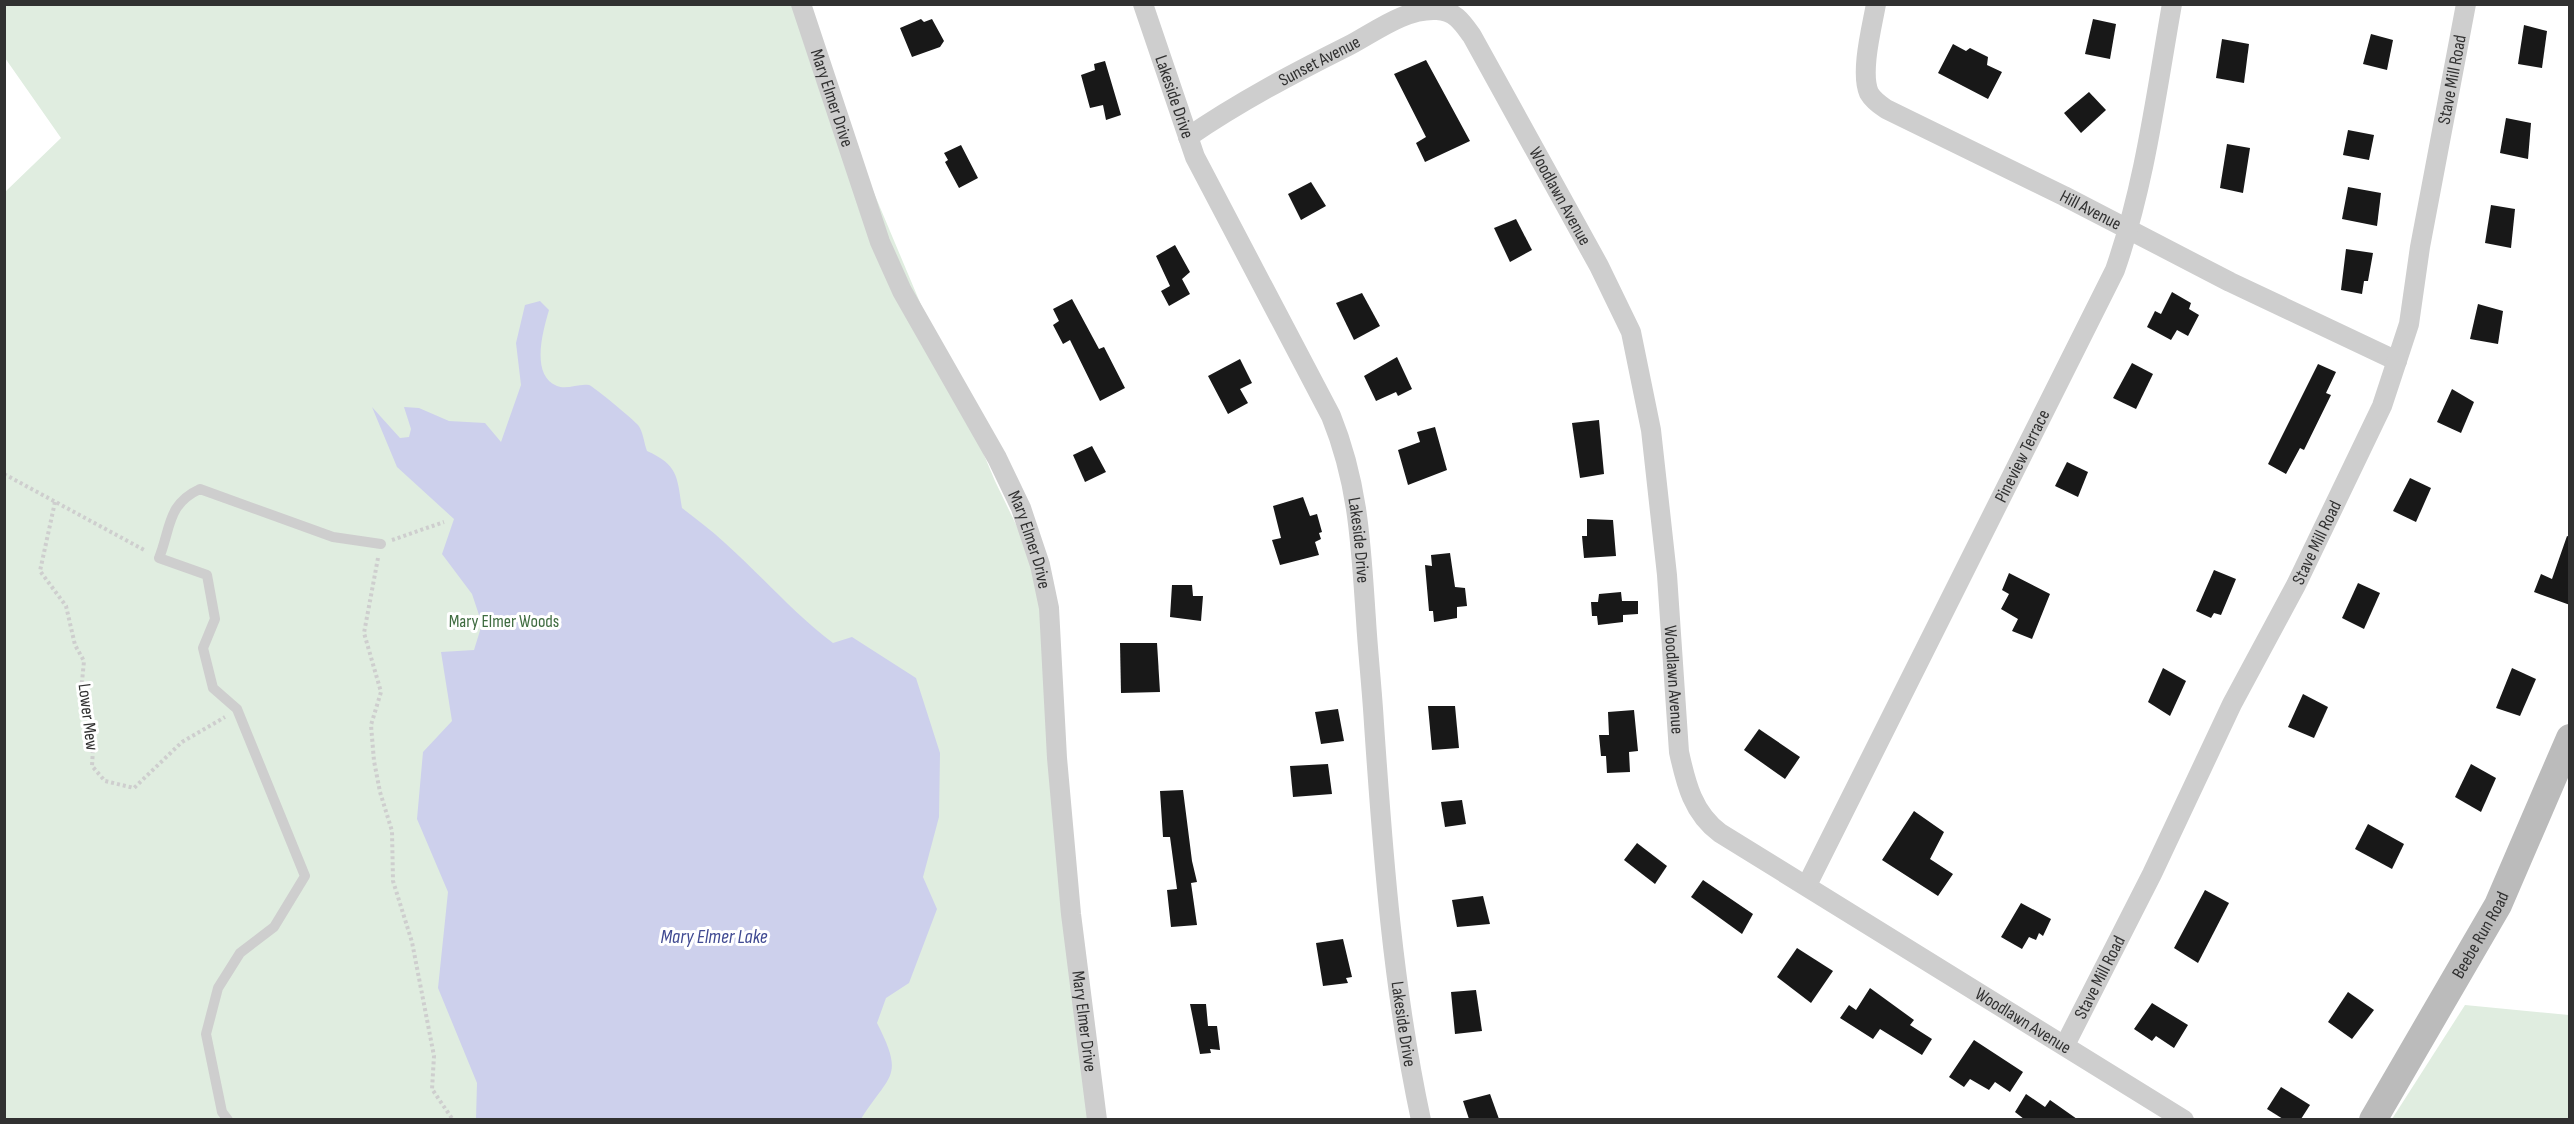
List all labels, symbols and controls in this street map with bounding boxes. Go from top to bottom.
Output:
street label: Sunset Avenue [1275,31,1364,91]
street label: Stave Mill Road [2433,33,2470,126]
street label: Mary Elmer Drive [806,46,858,150]
street label: Lakeside Drive [1151,53,1198,141]
street label: Woodlawn Avenue [1525,143,1596,249]
street label: Hill Avenue [2057,185,2125,234]
street label: Pineview Terrace [1990,406,2054,506]
street label: Mary Elmer Drive [1004,487,1055,590]
street label: Lakeside Drive [1344,496,1374,584]
street label: Stave Mill Road [2287,497,2345,588]
park label: Mary Elmer Woods [449,611,559,632]
street label: Woodlawn Avenue [1660,625,1688,735]
street label: Lower Mew [73,682,103,752]
street label: Beebe Run Road [2447,888,2513,982]
water label: Mary Elmer Lake [660,925,768,949]
street label: Stave Mill Road [2070,932,2129,1022]
street label: Mary Elmer Drive [1068,969,1101,1073]
street label: Lakeside Drive [1387,980,1421,1068]
street label: Woodlawn Avenue [1971,983,2075,1058]

